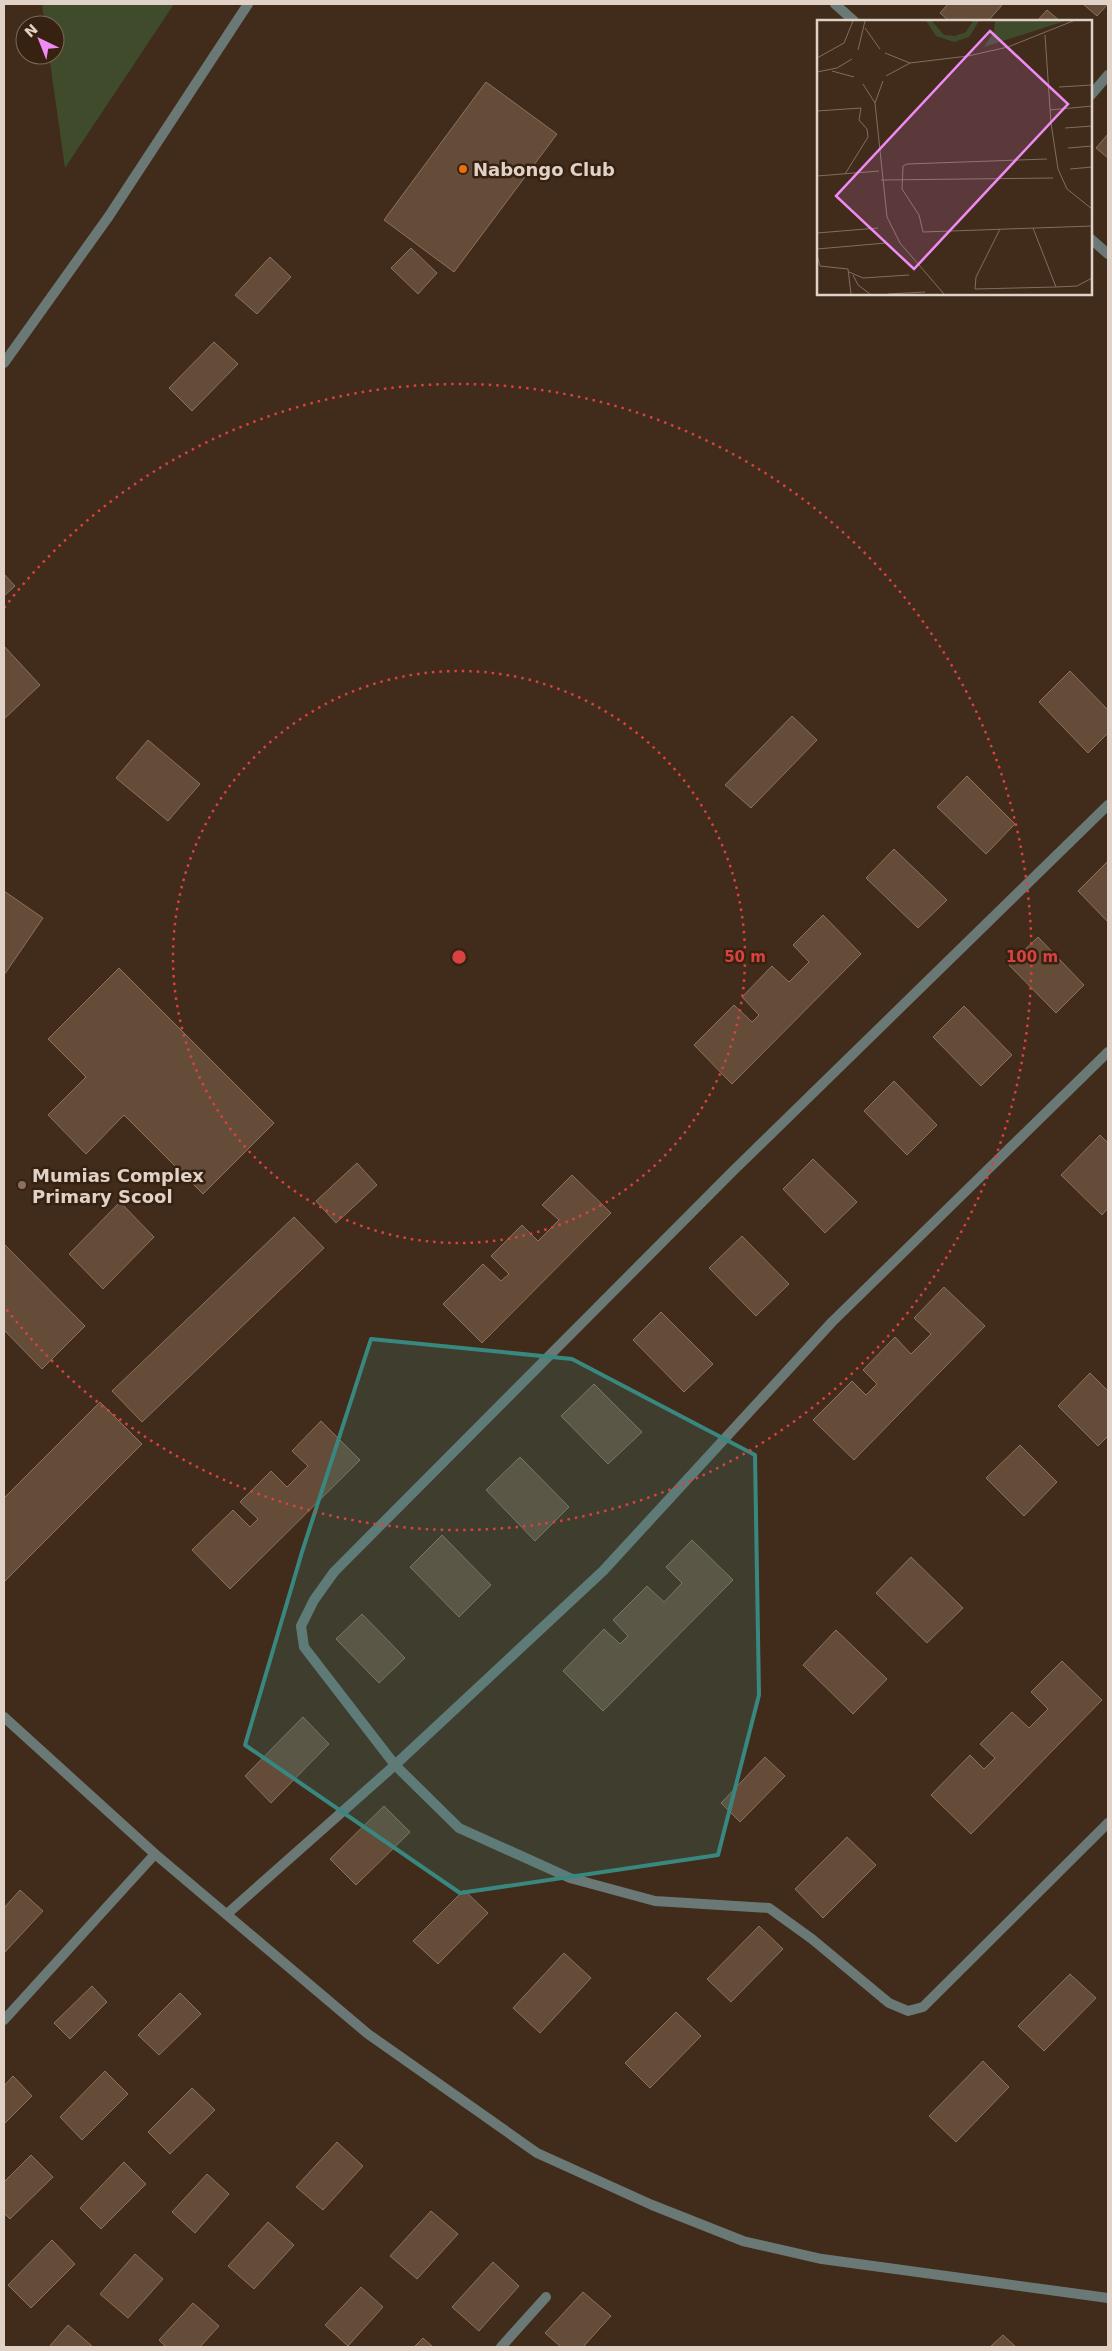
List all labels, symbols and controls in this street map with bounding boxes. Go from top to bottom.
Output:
north arrow [15,15,65,65]
inset map [817,20,1092,295]
text: N [21,21,41,40]
place label: Nabongo Club [473,159,615,180]
marker: Nabongo Club [457,163,469,175]
centre of rings [450,948,468,966]
text: 50 m [724,948,766,966]
text: 100 m [1006,948,1058,966]
place label: Mumias Complex Primary Scool [32,1165,204,1207]
marker: Mumias Complex Primary Scool [16,1179,28,1191]

